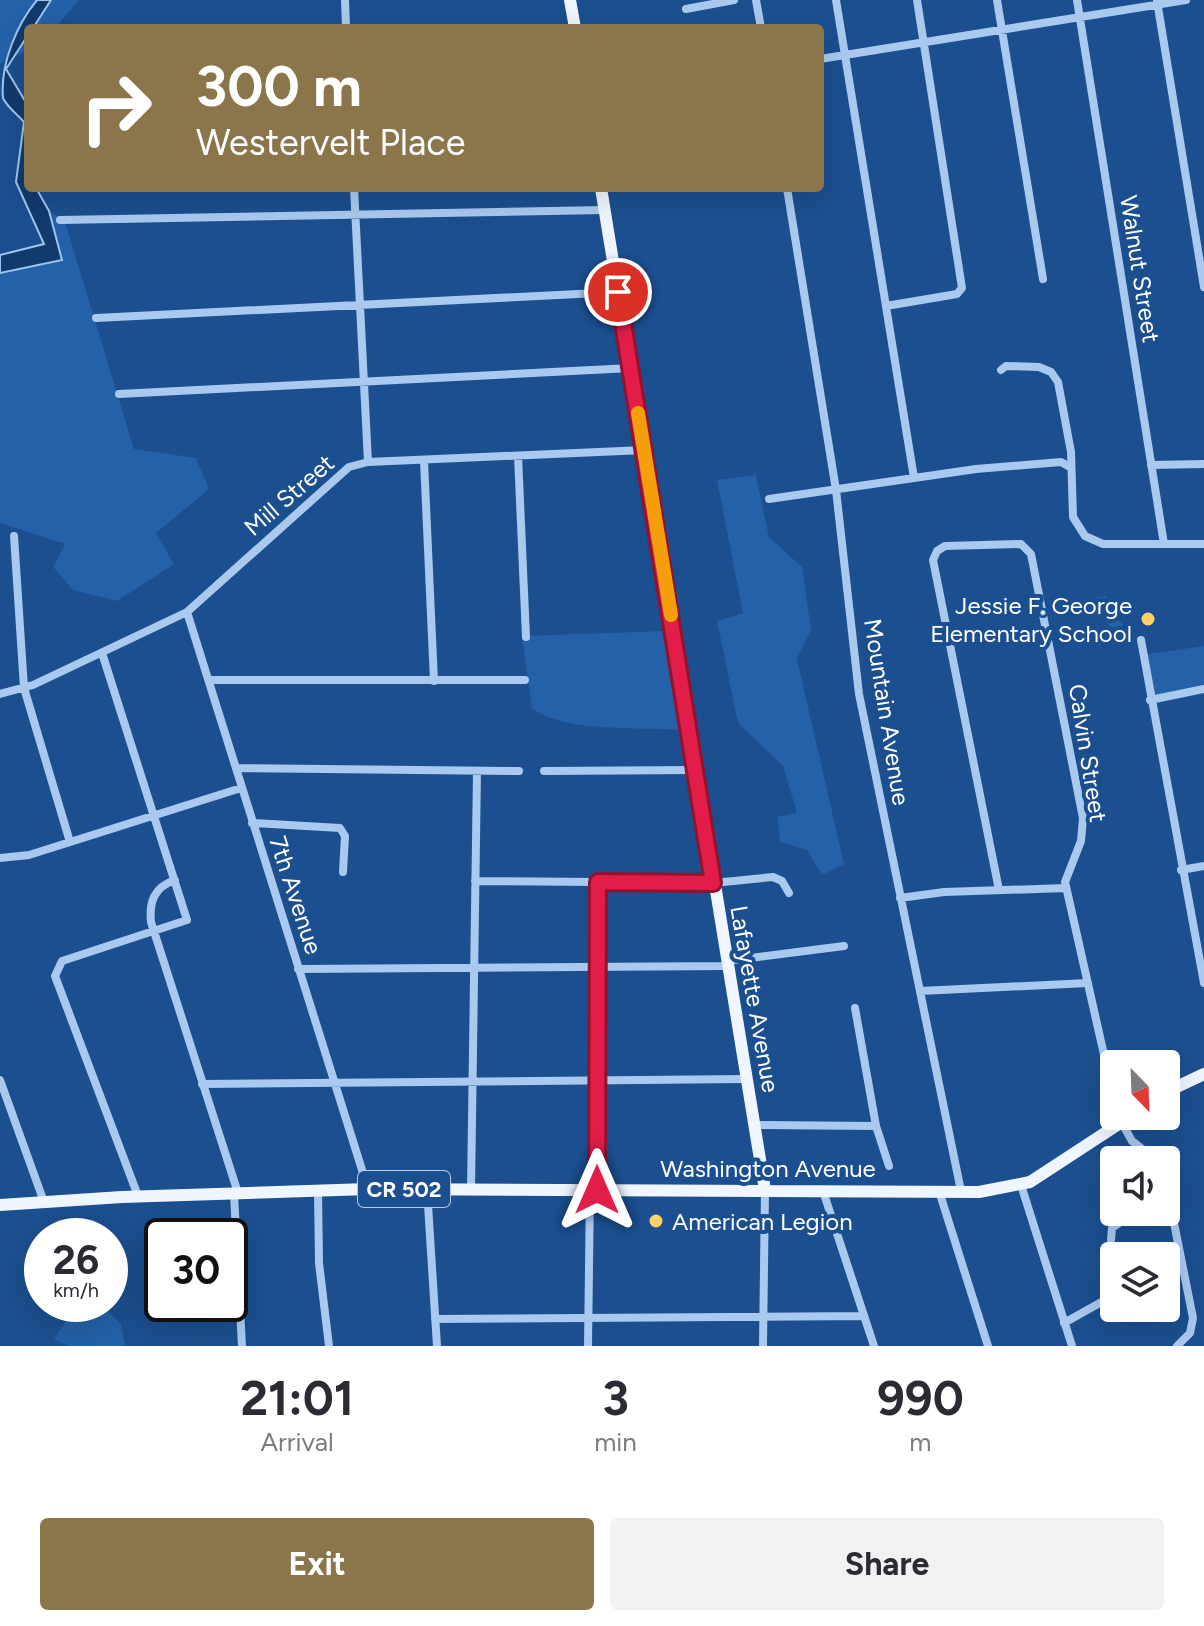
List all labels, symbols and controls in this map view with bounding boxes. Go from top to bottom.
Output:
text: 300 m [196,53,362,120]
icon: right [64,56,168,160]
text: Westervelt Place [196,121,466,164]
street label: Walnut Street [1114,193,1166,345]
pin [584,258,652,326]
icon: arrive [596,270,640,314]
street label: Mill Street [238,448,340,542]
place label: Jessie F. George Elementary School [930,591,1132,648]
marker: Jessie F. George Elementary School [1139,610,1157,628]
street label: Mountain Avenue [858,617,916,807]
street label: Calvin Street [1063,682,1113,824]
street label: 7th Avenue [263,832,329,958]
street label: Lafayette Avenue [724,903,786,1095]
north arrow [1100,1050,1180,1130]
map controls [1100,1050,1180,1322]
button: sound [1100,1146,1180,1226]
position arrow [555,1148,639,1232]
street label: Washington Avenue [660,1154,876,1183]
road number: CR 502 [358,1171,450,1207]
place label: American Legion [672,1207,853,1236]
marker: American Legion [647,1212,665,1230]
speed limit sign: 30 [144,1218,248,1322]
text: 26 [53,1236,99,1284]
button: layers [1100,1242,1180,1322]
text: km/h [53,1278,99,1302]
text: 21:01 [240,1369,354,1427]
text: 3 [602,1369,629,1427]
text: 990 [877,1369,964,1427]
text: Arrival [260,1426,334,1458]
text: min [594,1426,637,1458]
text: m [909,1426,931,1458]
button: Exit [40,1518,594,1610]
button: Share [610,1518,1164,1610]

